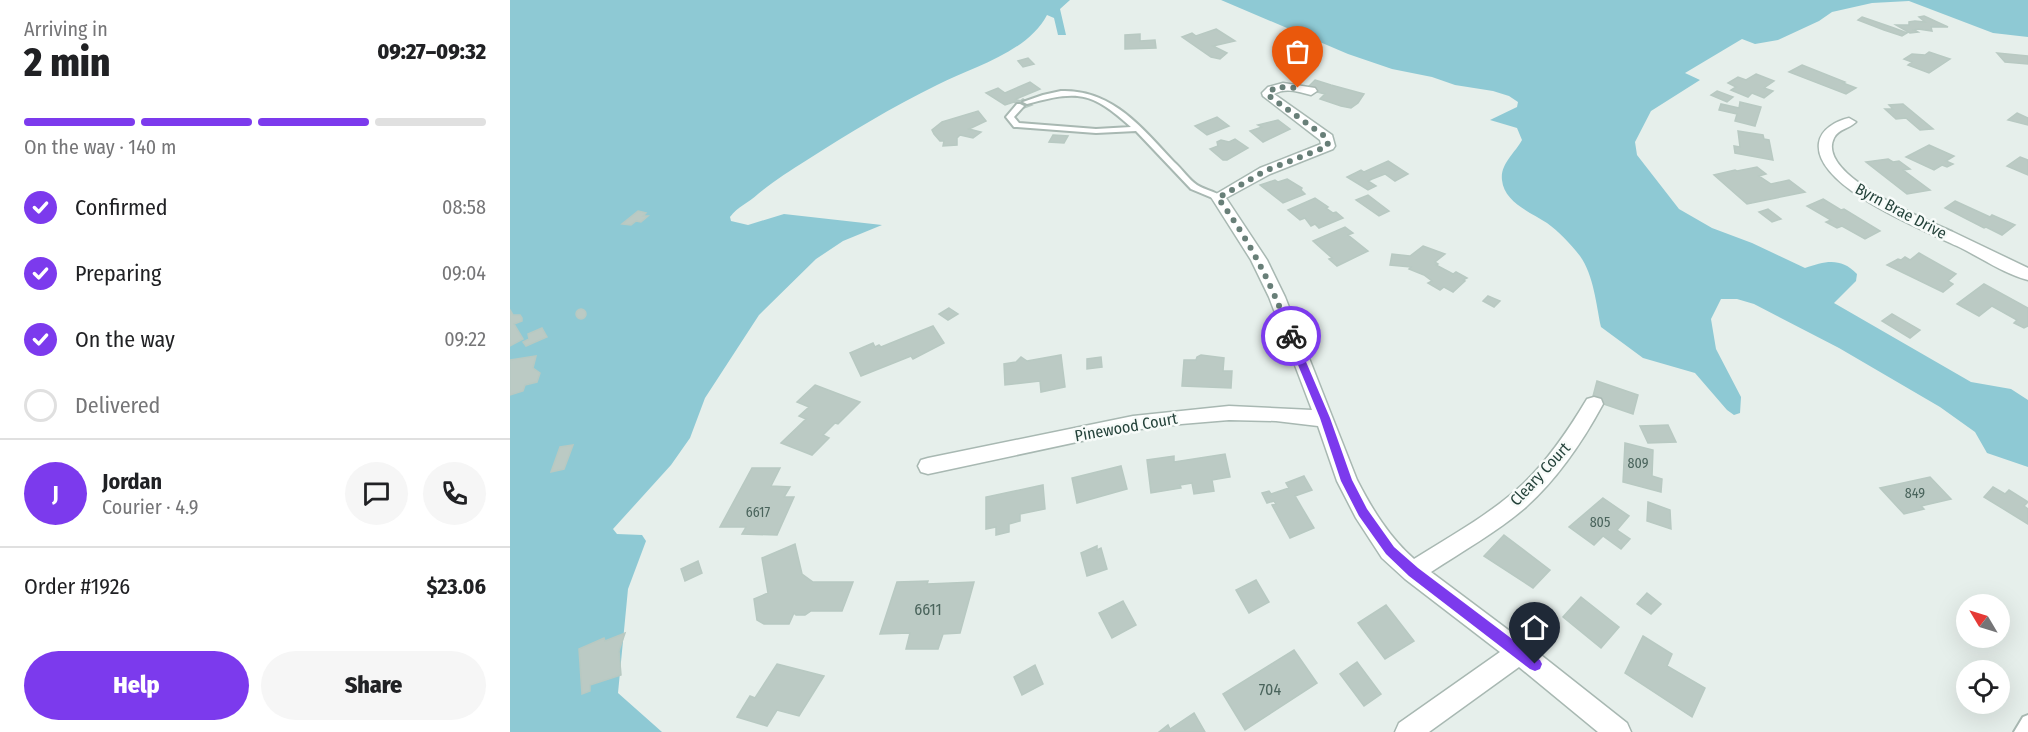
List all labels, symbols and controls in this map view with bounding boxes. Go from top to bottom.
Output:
text: Arriving in [24,17,108,41]
pin [1272,26,1323,88]
icon: bag [1281,35,1314,68]
text: 09:27–09:32 [377,38,486,65]
text: 2 min [24,40,110,86]
text: On the way · 140 m [24,135,176,159]
street label: Byrn Brae Drive [1852,179,1950,243]
icon: check [24,191,57,224]
text: Confirmed [75,194,168,221]
text: 08:58 [442,195,486,219]
icon: check [24,257,57,290]
text: Preparing [75,260,161,287]
text: 09:04 [442,261,486,285]
courier [1261,306,1321,366]
icon: bike [1275,320,1308,353]
icon: check [24,323,57,356]
text: On the way [75,326,175,353]
text: 09:22 [444,327,486,351]
text: Delivered [75,392,160,419]
street label: Pinewood Court [1073,408,1180,445]
street label: Cleary Court [1506,438,1575,510]
house number: 809 [1628,455,1649,472]
button: chat [345,462,408,525]
button: phone [423,462,486,525]
text: Jordan [102,468,162,495]
text: J [52,480,59,507]
house number: 849 [1905,485,1925,502]
text: Courier · 4.9 [102,495,198,519]
house number: 6617 [746,504,771,521]
house number: 805 [1590,514,1610,531]
text: Order #1926 [24,573,130,600]
text: $23.06 [426,573,486,600]
north arrow [1956,594,2010,648]
map controls [1956,594,2010,714]
house number: 6611 [914,600,942,619]
pin [1509,602,1560,664]
icon: home [1518,611,1551,644]
button: Help [24,651,249,720]
button: Share [261,651,486,720]
button: locate [1956,660,2010,714]
house number: 704 [1259,680,1281,699]

